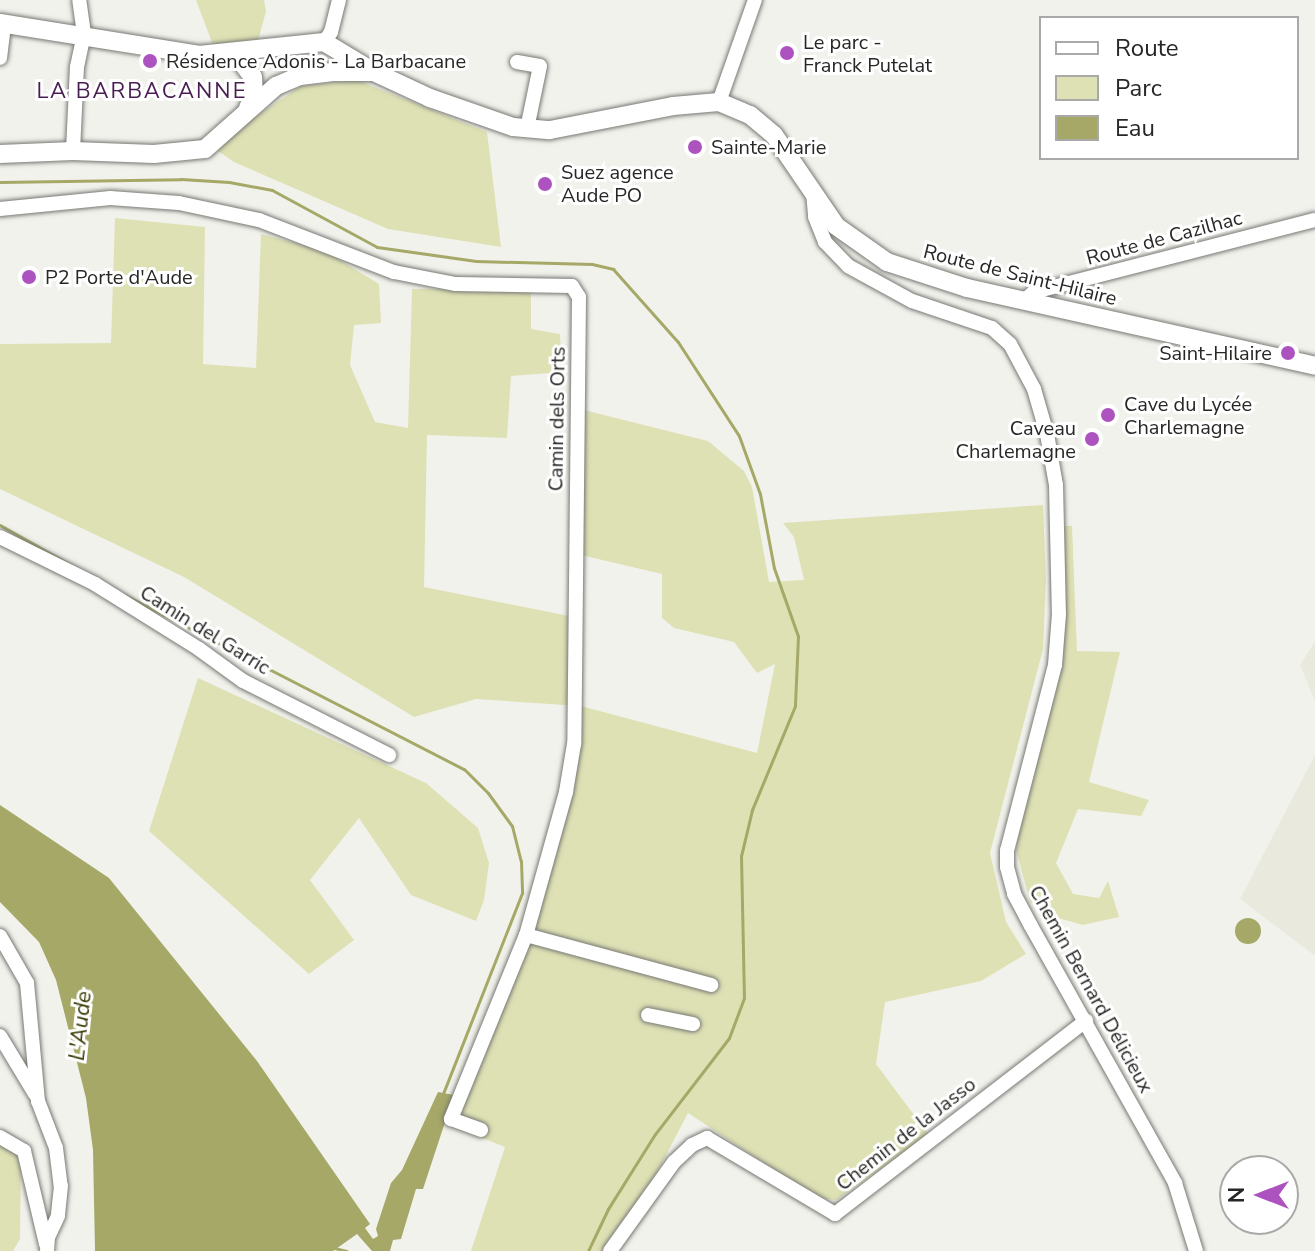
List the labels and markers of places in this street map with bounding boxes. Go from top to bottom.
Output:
place label: Le parc - Franck Putelat [803,30,932,77]
marker: Le parc - Franck Putelat [778,44,796,62]
place label: Résidence Adonis - La Barbacane [166,49,466,73]
marker: Résidence Adonis - La Barbacane [141,52,159,70]
place label: Sainte-Marie [711,135,826,159]
marker: Sainte-Marie [686,138,704,156]
place label: Suez agence Aude PO [561,160,674,207]
marker: Suez agence Aude PO [536,175,554,193]
place label: P2 Porte d'Aude [45,265,193,289]
marker: P2 Porte d'Aude [20,268,38,286]
place label: Saint-Hilaire [1159,341,1272,365]
marker: Saint-Hilaire [1279,344,1297,362]
place label: Cave du Lycée Charlemagne [1124,392,1252,439]
marker: Cave du Lycée Charlemagne [1099,406,1117,424]
place label: Caveau Charlemagne [956,416,1076,463]
marker: Caveau Charlemagne [1083,430,1101,448]

